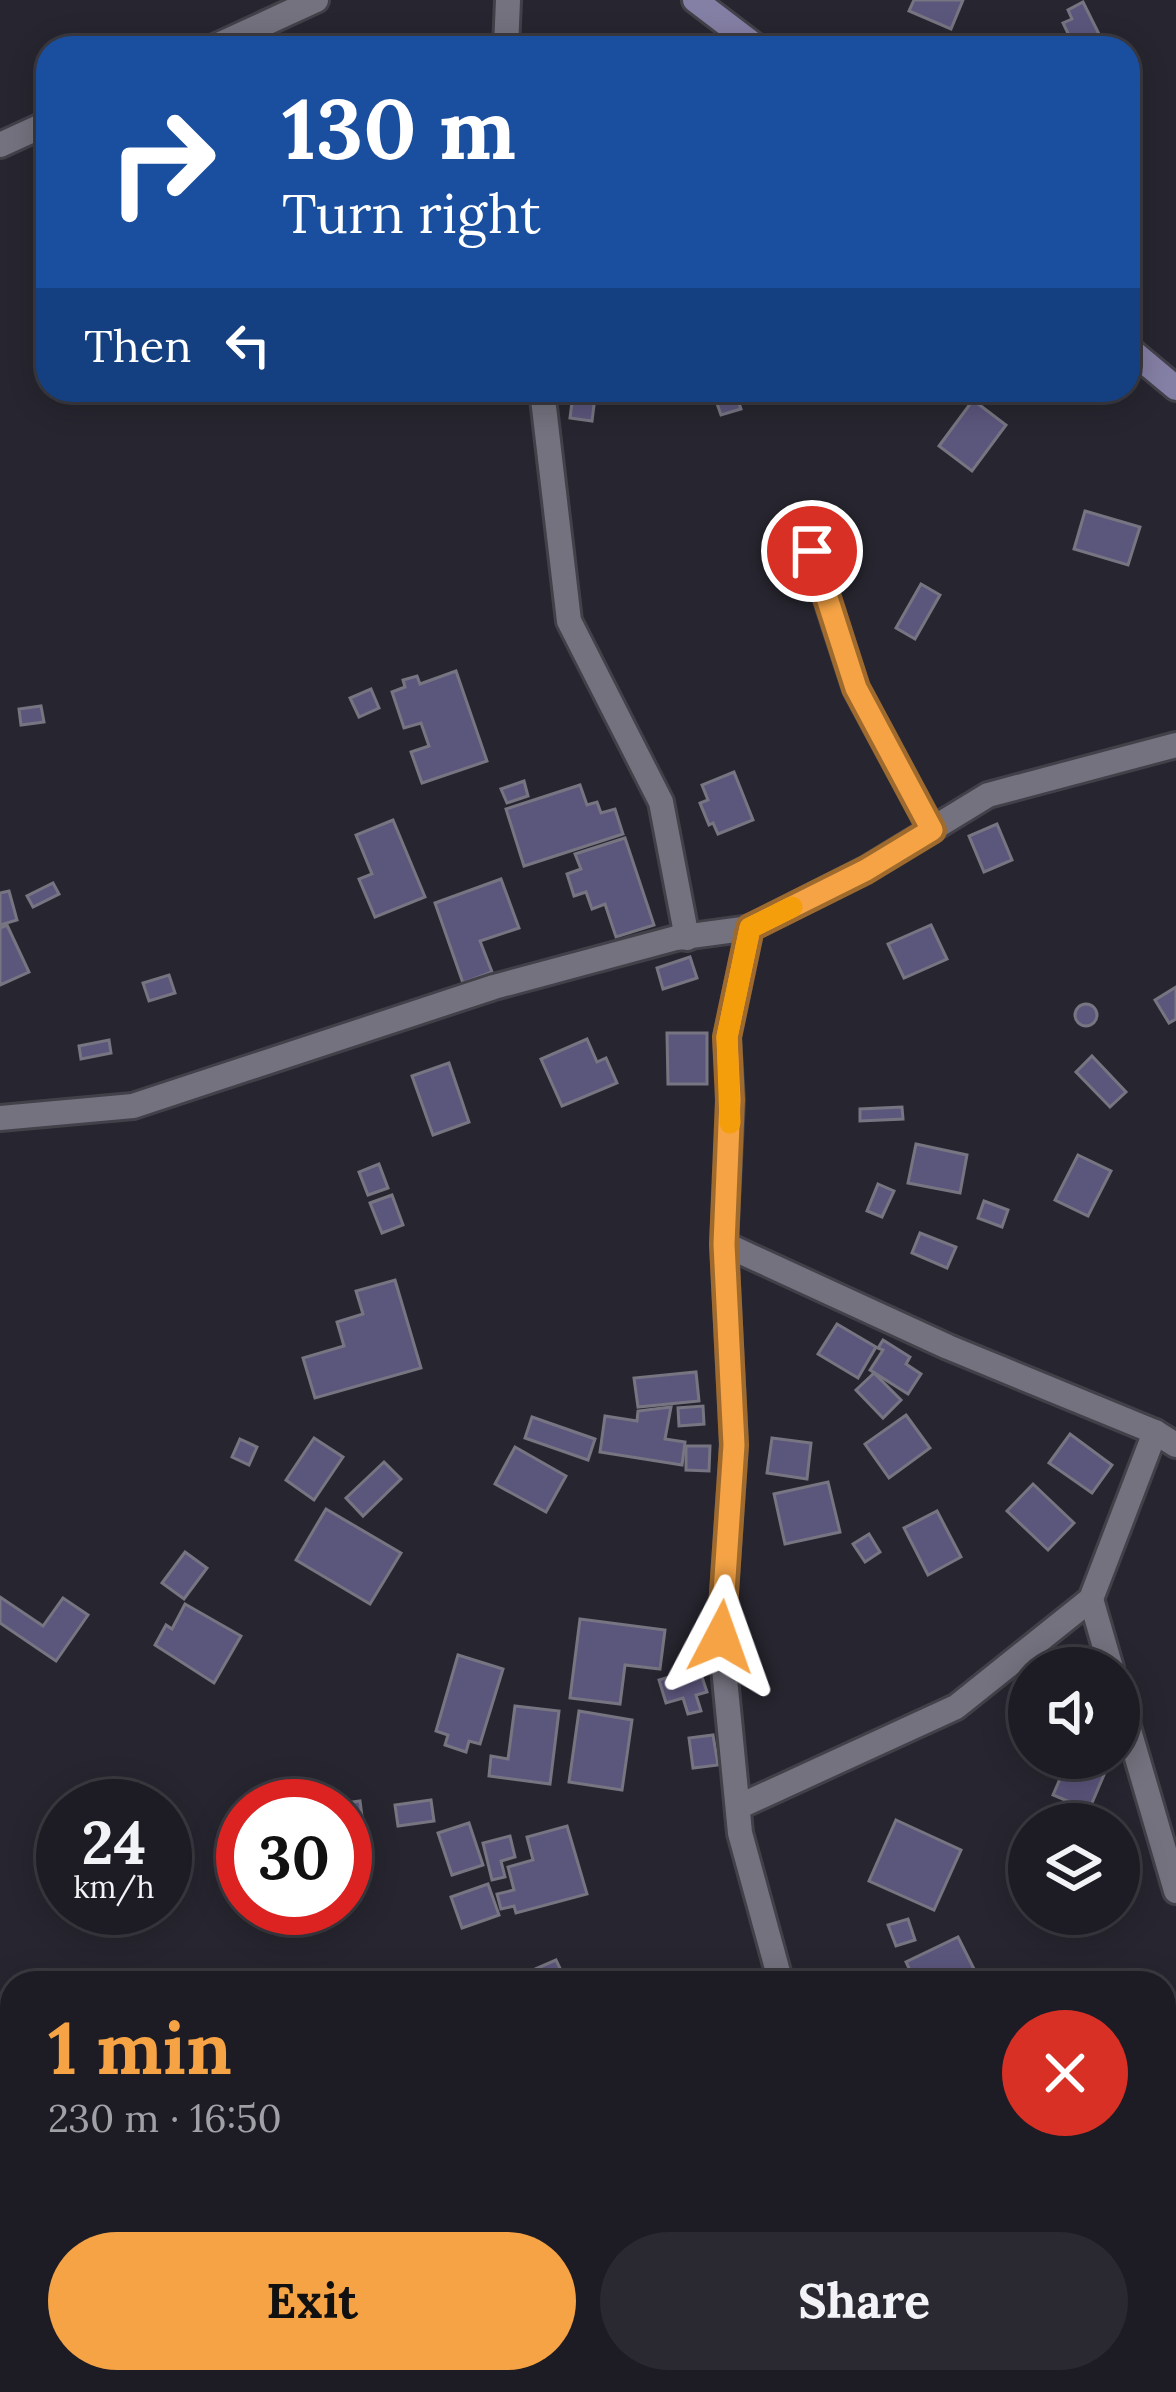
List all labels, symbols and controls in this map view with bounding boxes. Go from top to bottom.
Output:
text: 130 m [282,74,516,182]
icon: right [84,84,240,240]
text: Turn right [282,179,541,248]
icon: left [215,312,281,378]
text: Then [84,317,191,374]
pin [761,500,863,602]
icon: arrive [779,518,845,584]
position arrow [658,1574,784,1700]
map controls [1008,1647,1140,1935]
button: sound [1008,1647,1140,1779]
speed limit sign: 30 [216,1779,372,1935]
button: layers [1008,1803,1140,1935]
text: 24 [82,1804,146,1880]
text: km/h [73,1868,155,1906]
text: 1 min [48,2002,232,2094]
button: close [1002,2010,1128,2136]
text: 230 m · 16:50 [48,2093,282,2143]
button: Exit [48,2232,576,2370]
button: Share [600,2232,1128,2370]

